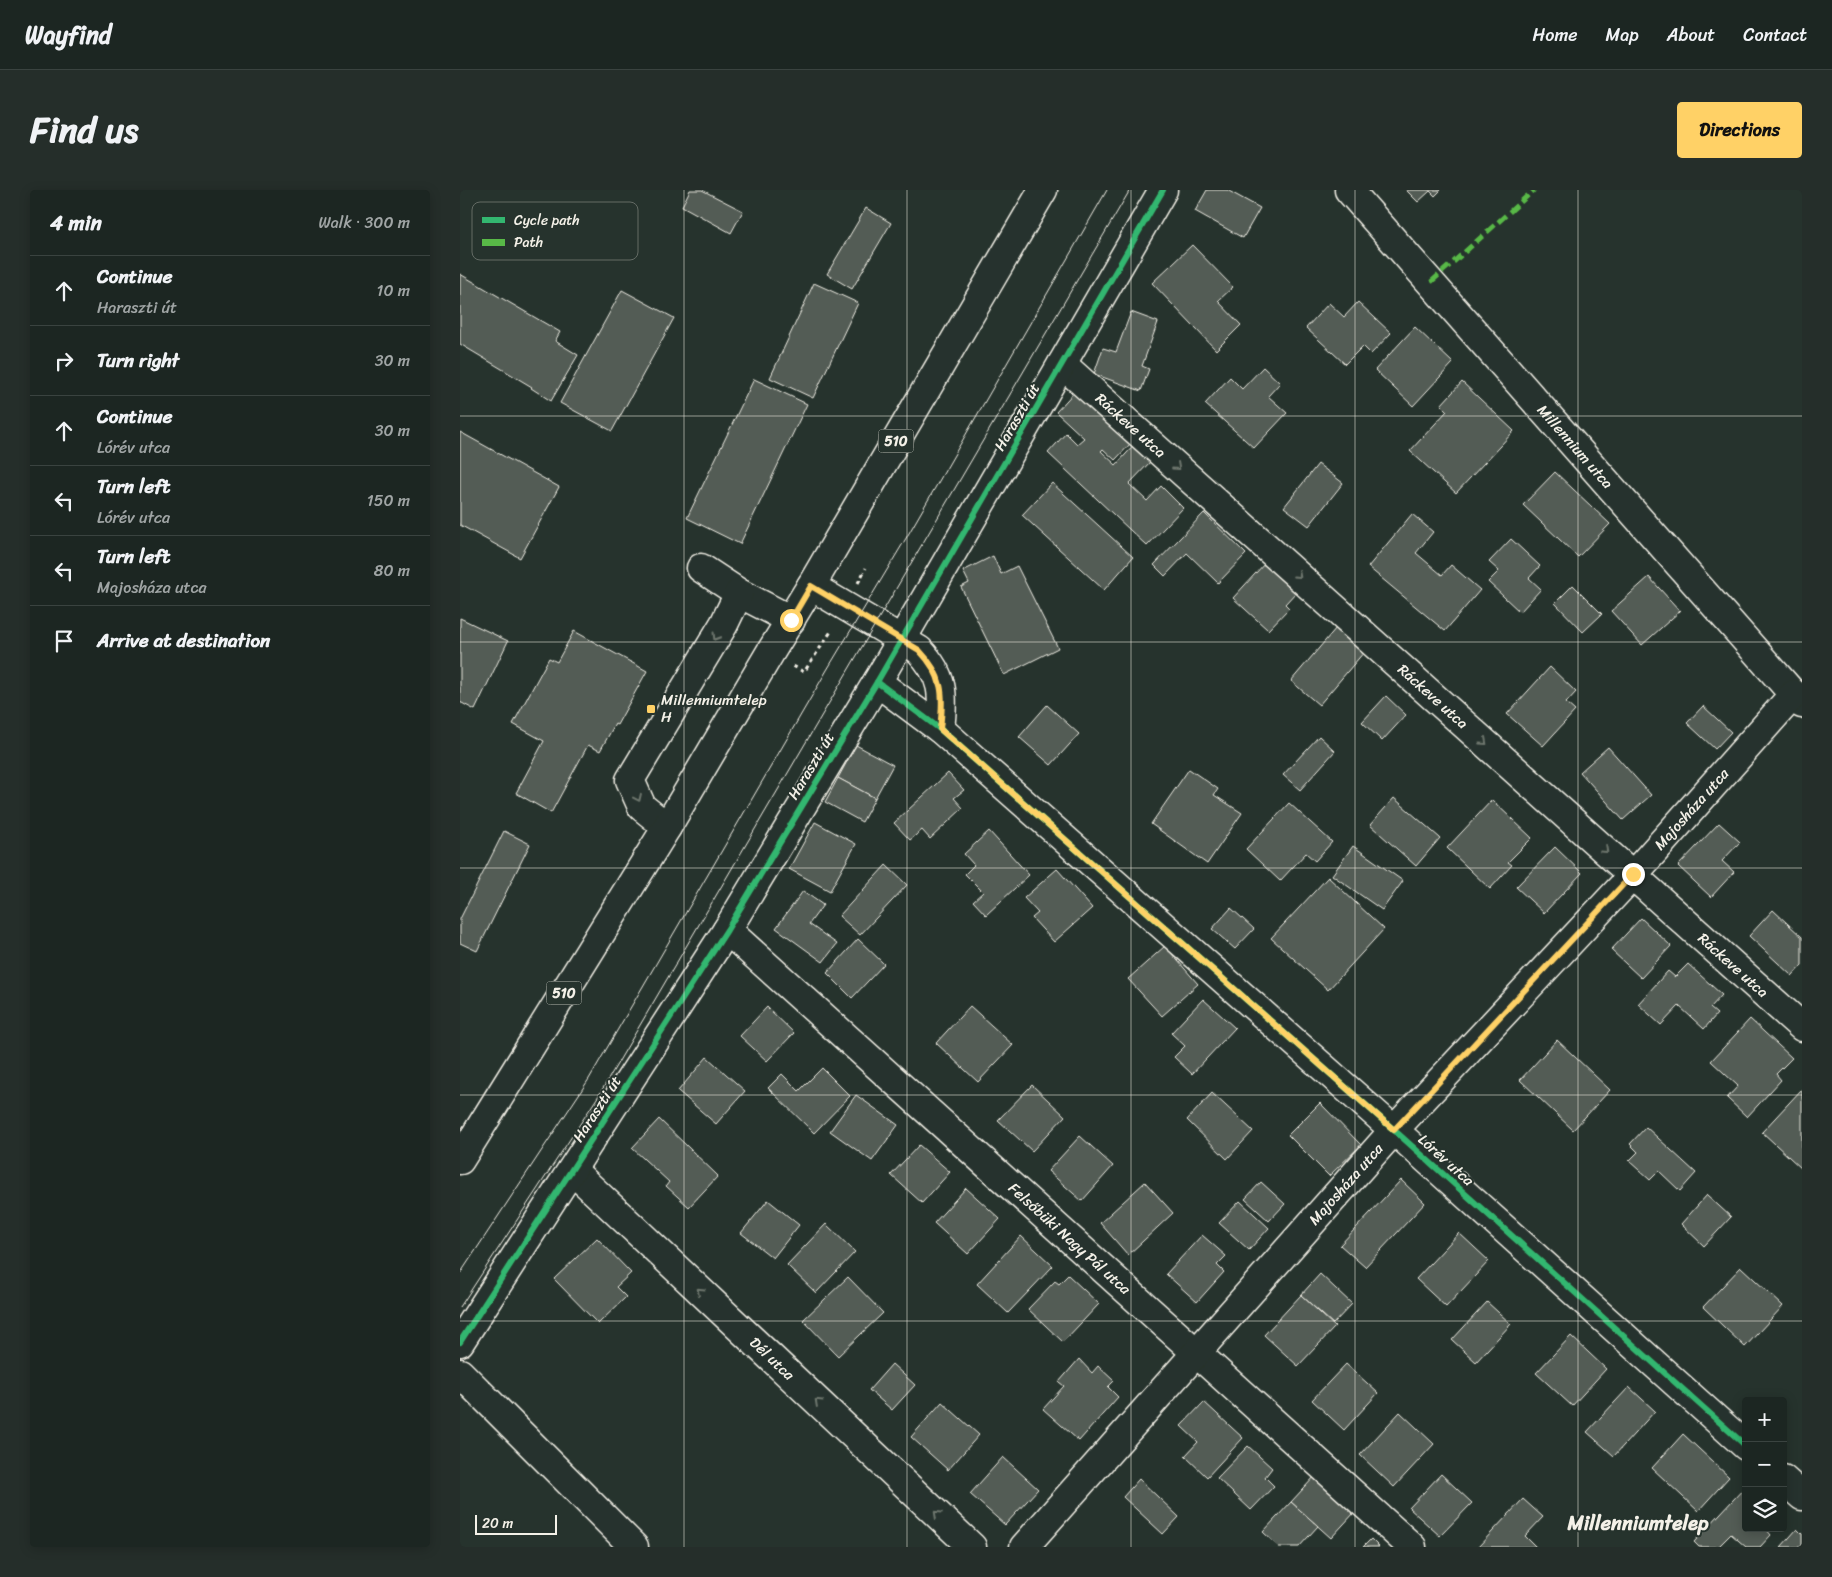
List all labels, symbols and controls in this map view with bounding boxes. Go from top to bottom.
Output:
text: Wayfind [25,14,111,56]
text: Home [1533,19,1578,51]
text: Map [1606,19,1639,51]
text: About [1667,19,1715,51]
text: Contact [1743,19,1807,51]
text: Find us [30,99,138,161]
button: Directions [1677,102,1802,158]
legend [472,202,638,260]
text: 4 min [50,204,102,242]
text: Walk · 300 m [319,208,410,237]
text: Cycle path [514,208,580,233]
text: Path [514,230,543,255]
text: Continue [97,260,173,293]
text: 10 m [377,276,410,305]
icon: ahead [50,277,78,305]
text: Haraszti út [97,293,177,322]
text: Turn right [97,344,179,377]
text: 30 m [375,346,410,375]
icon: right [50,347,78,375]
street label: Haraszti út [987,378,1047,456]
street label: Ráckeve utca [1089,386,1172,465]
street label: Millennium utca [1530,398,1620,495]
text: Continue [97,400,173,433]
text: 30 m [375,416,410,445]
icon: ahead [50,417,78,445]
road number: 510 [878,430,914,452]
text: Lórév utca [97,433,170,462]
one-way arrow [1171,461,1180,470]
text: Turn left [97,470,170,503]
text: 150 m [367,486,410,515]
icon: left [50,487,78,515]
text: Lórév utca [97,503,170,532]
text: Turn left [97,540,170,573]
text: 80 m [374,556,410,585]
icon: left [50,557,78,585]
one-way arrow [1292,569,1301,578]
text: Majosháza utca [97,573,207,602]
route start [780,609,803,632]
text: Arrive at destination [97,624,270,657]
icon: arrive [50,627,78,655]
one-way arrow [713,631,723,640]
street label: Ráckeve utca [1391,657,1475,736]
place label: Millenniumtelep H [661,687,767,730]
marker: Millenniumtelep H [645,703,657,715]
street label: Haraszti út [781,727,842,805]
one-way arrow [1479,736,1488,745]
street label: Majosháza utca [1648,762,1736,856]
one-way arrow [632,793,642,802]
one-way arrow [1600,844,1609,853]
route end [1622,863,1645,886]
street label: Ráckeve utca [1692,926,1775,1005]
road number: 510 [546,981,582,1004]
street label: Haraszti út [566,1070,629,1148]
street label: Lórév utca [1412,1127,1480,1193]
street label: Majosháza utca [1302,1137,1390,1231]
street label: Felsőbüki Nagy Pál utca [1002,1176,1137,1301]
one-way arrow [697,1288,706,1297]
street label: Dél utca [743,1330,801,1387]
map controls [1742,1397,1787,1532]
button: + [1742,1397,1787,1442]
one-way arrow [815,1399,824,1408]
button: − [1742,1442,1787,1487]
button: layers [1742,1487,1787,1532]
district label: Millenniumtelep [1567,1506,1709,1541]
text: 20 m [482,1511,513,1536]
one-way arrow [933,1511,942,1520]
scale bar [475,1512,558,1535]

